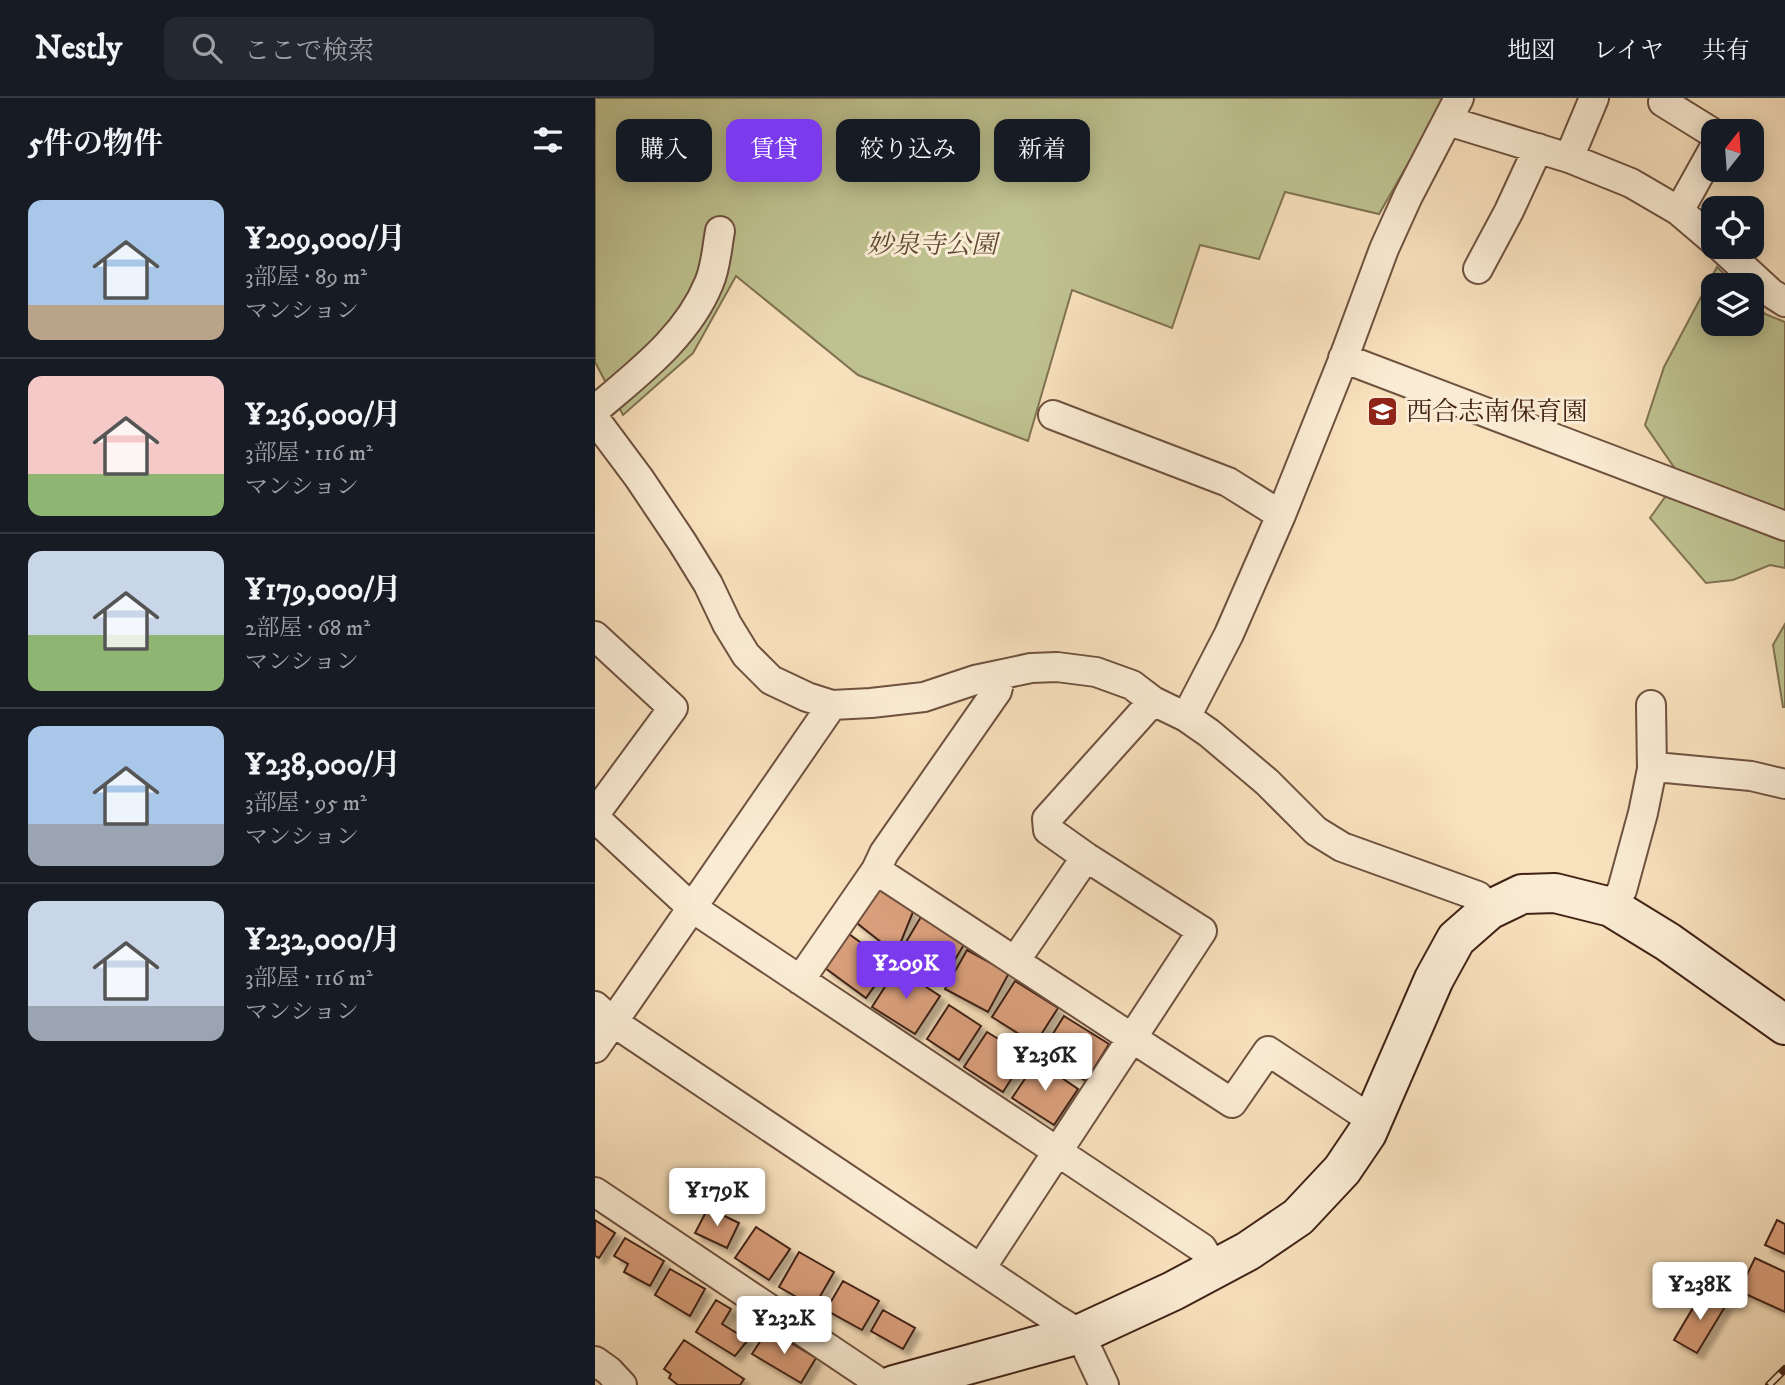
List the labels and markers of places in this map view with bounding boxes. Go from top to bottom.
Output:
school or university icon: 西合志南保育園 [1366,395,1400,429]
place label: 西合志南保育園 [1406,396,1588,429]
pin: ¥209K [857,942,955,1001]
pin: ¥236K [996,1034,1094,1093]
pin: ¥179K [668,1168,766,1228]
pin: ¥238K [1651,1262,1749,1322]
pin: ¥232K [735,1296,833,1356]

